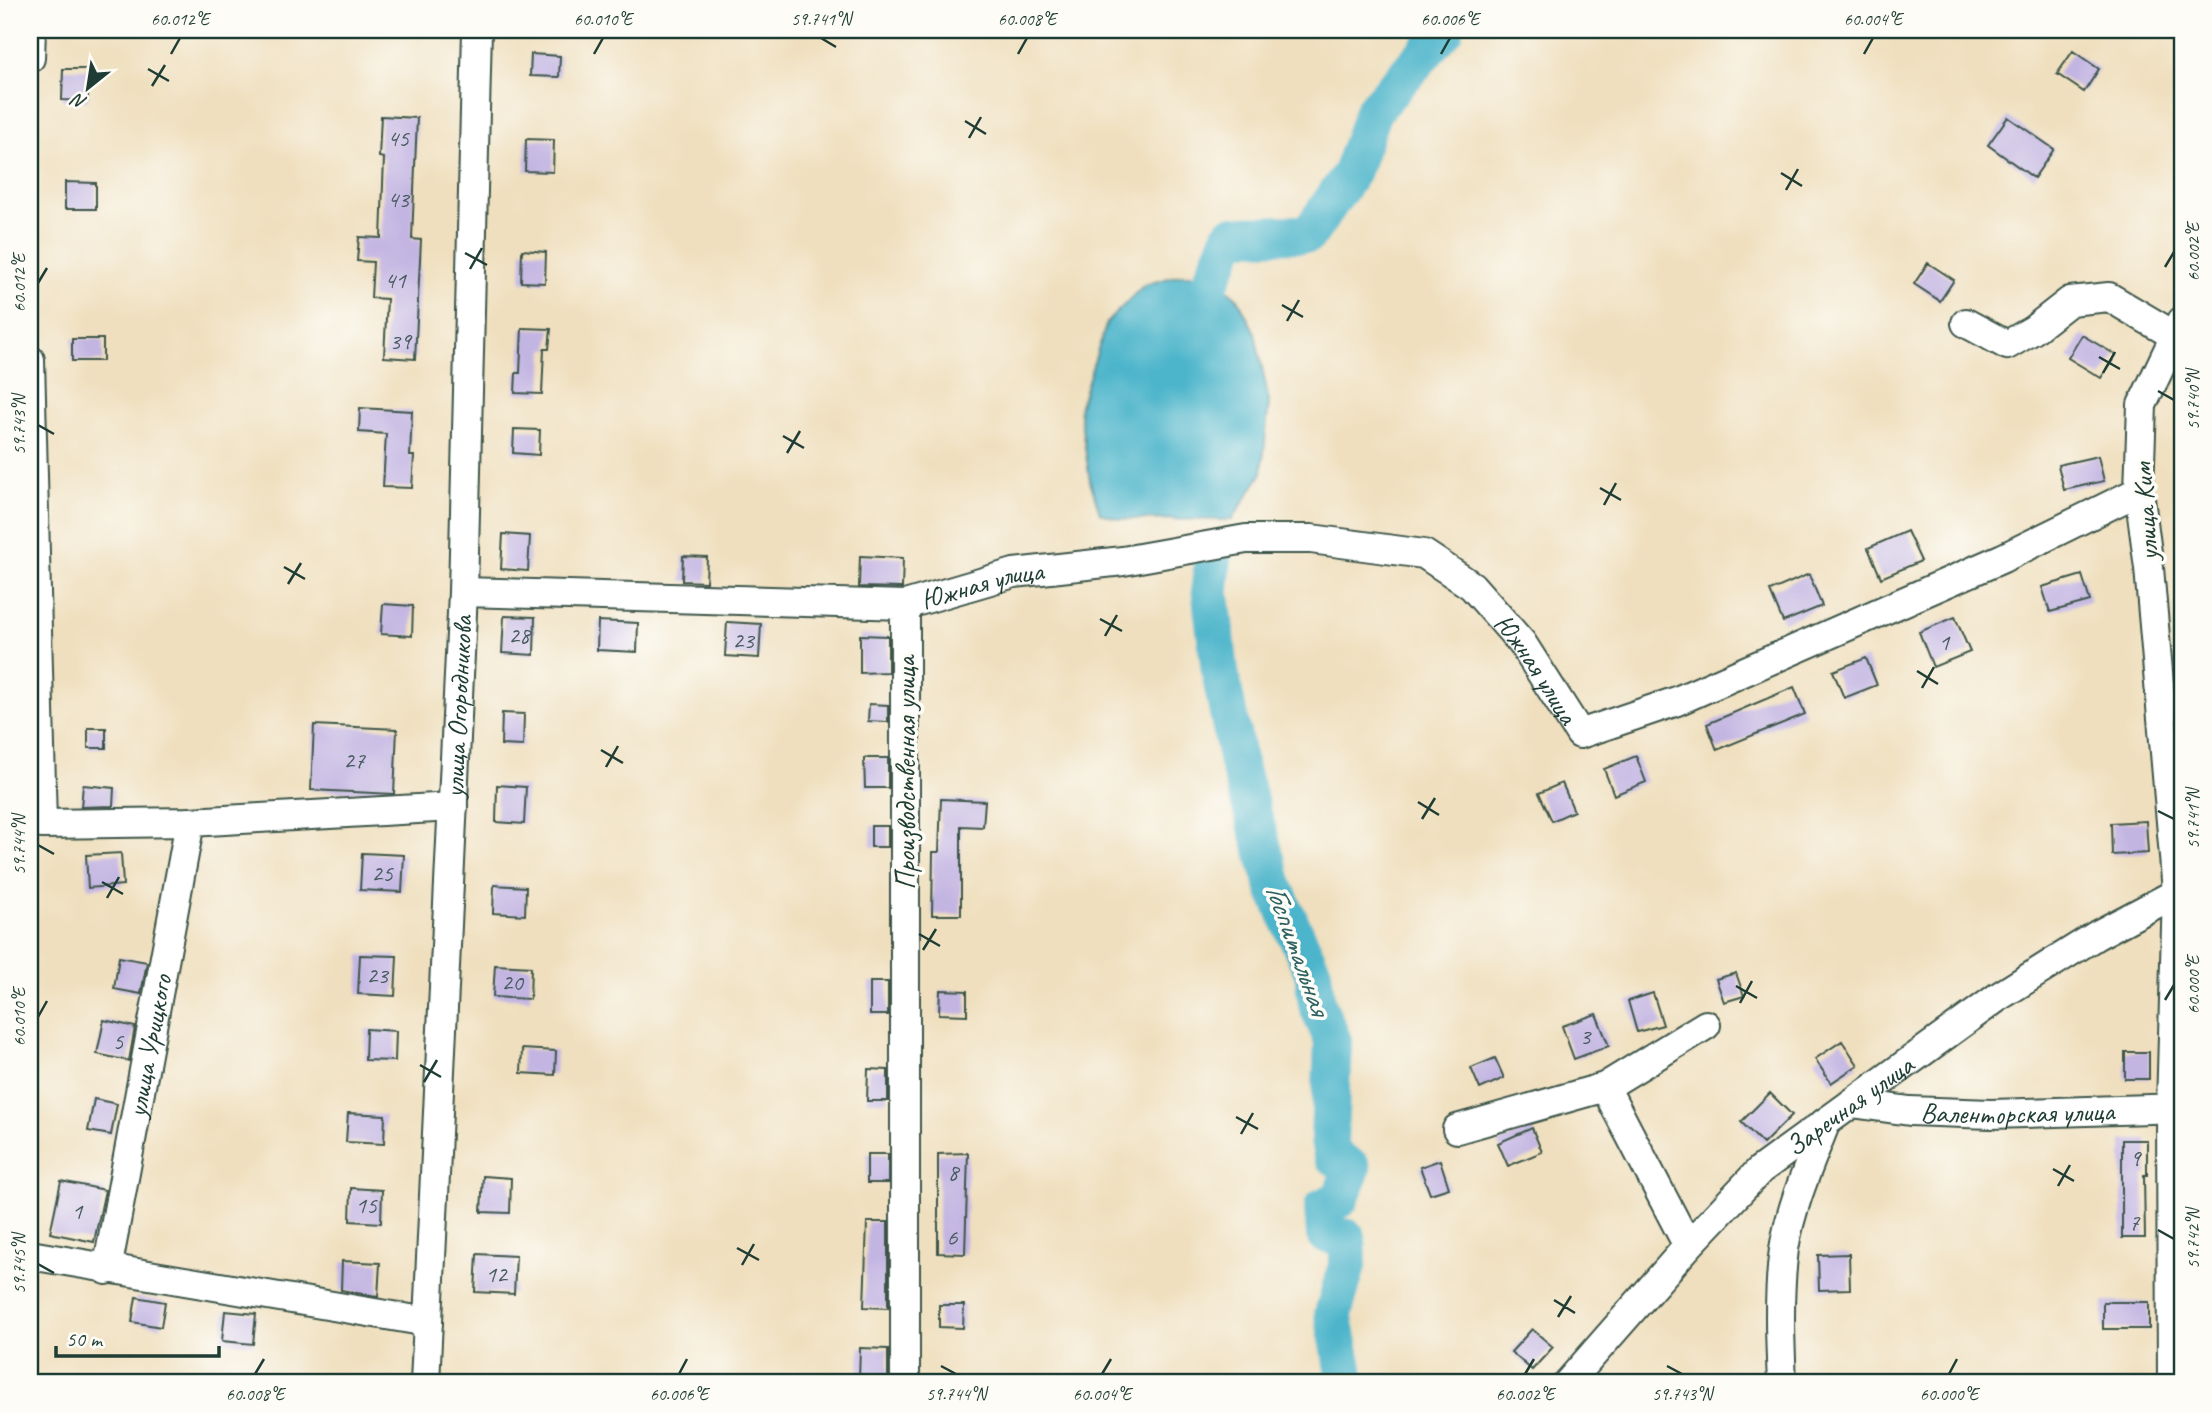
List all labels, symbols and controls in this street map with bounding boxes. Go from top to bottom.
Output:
text: 60.012°E [151,8,212,30]
text: 60.010°E [574,8,635,30]
text: 59.741°N [791,8,854,30]
text: 60.008°E [998,8,1059,30]
text: 60.006°E [1421,8,1482,30]
text: 60.004°E [1844,8,1905,30]
north arrow [52,52,122,122]
text: N [66,87,91,115]
house number: 45 [387,123,410,153]
house number: 43 [387,184,411,214]
text: 60.002°E [2182,220,2204,281]
text: 60.012°E [8,251,30,312]
house number: 41 [384,265,407,295]
house number: 39 [389,326,413,356]
text: 59.740°N [2182,367,2204,430]
text: 59.743°N [8,392,30,455]
street label: улица Ким [2124,460,2166,564]
street label: Южная улица [916,552,1047,617]
street label: Южная улица [1487,606,1587,732]
street label: улица Огородникова [436,613,479,801]
house number: 28 [508,620,532,650]
house number: 23 [732,625,756,655]
house number: 1 [1939,627,1951,657]
street label: Производственная улица [888,654,923,890]
house number: 27 [343,745,366,775]
text: 59.741°N [2182,786,2204,849]
text: 59.744°N [8,812,30,875]
house number: 25 [371,858,394,888]
water label: Госпитальная [1257,879,1341,1023]
text: 60.000°E [2182,953,2204,1014]
house number: 23 [366,960,390,990]
house number: 20 [501,967,525,997]
street label: улица Урицкого [118,970,179,1122]
text: 60.010°E [8,985,30,1046]
house number: 3 [1580,1021,1593,1051]
house number: 5 [113,1026,125,1056]
street label: Заречная улица [1778,1046,1921,1163]
street label: Валенторская улица [1920,1093,2116,1132]
house number: 9 [2130,1143,2143,1173]
house number: 8 [948,1157,961,1187]
house number: 15 [355,1190,378,1220]
house number: 1 [72,1196,84,1226]
text: 59.742°N [2182,1206,2204,1269]
house number: 7 [2129,1207,2141,1237]
house number: 6 [947,1222,959,1252]
text: 59.745°N [8,1231,30,1294]
house number: 12 [485,1259,509,1289]
scale bar [56,1315,219,1359]
text: 50 m [66,1326,104,1352]
text: 60.008°E [226,1383,287,1405]
text: 60.006°E [650,1383,711,1405]
text: 59.744°N [926,1383,989,1405]
text: 60.004°E [1073,1383,1134,1405]
text: 60.002°E [1496,1383,1557,1405]
text: 59.743°N [1652,1383,1715,1405]
text: 60.000°E [1920,1383,1981,1405]

